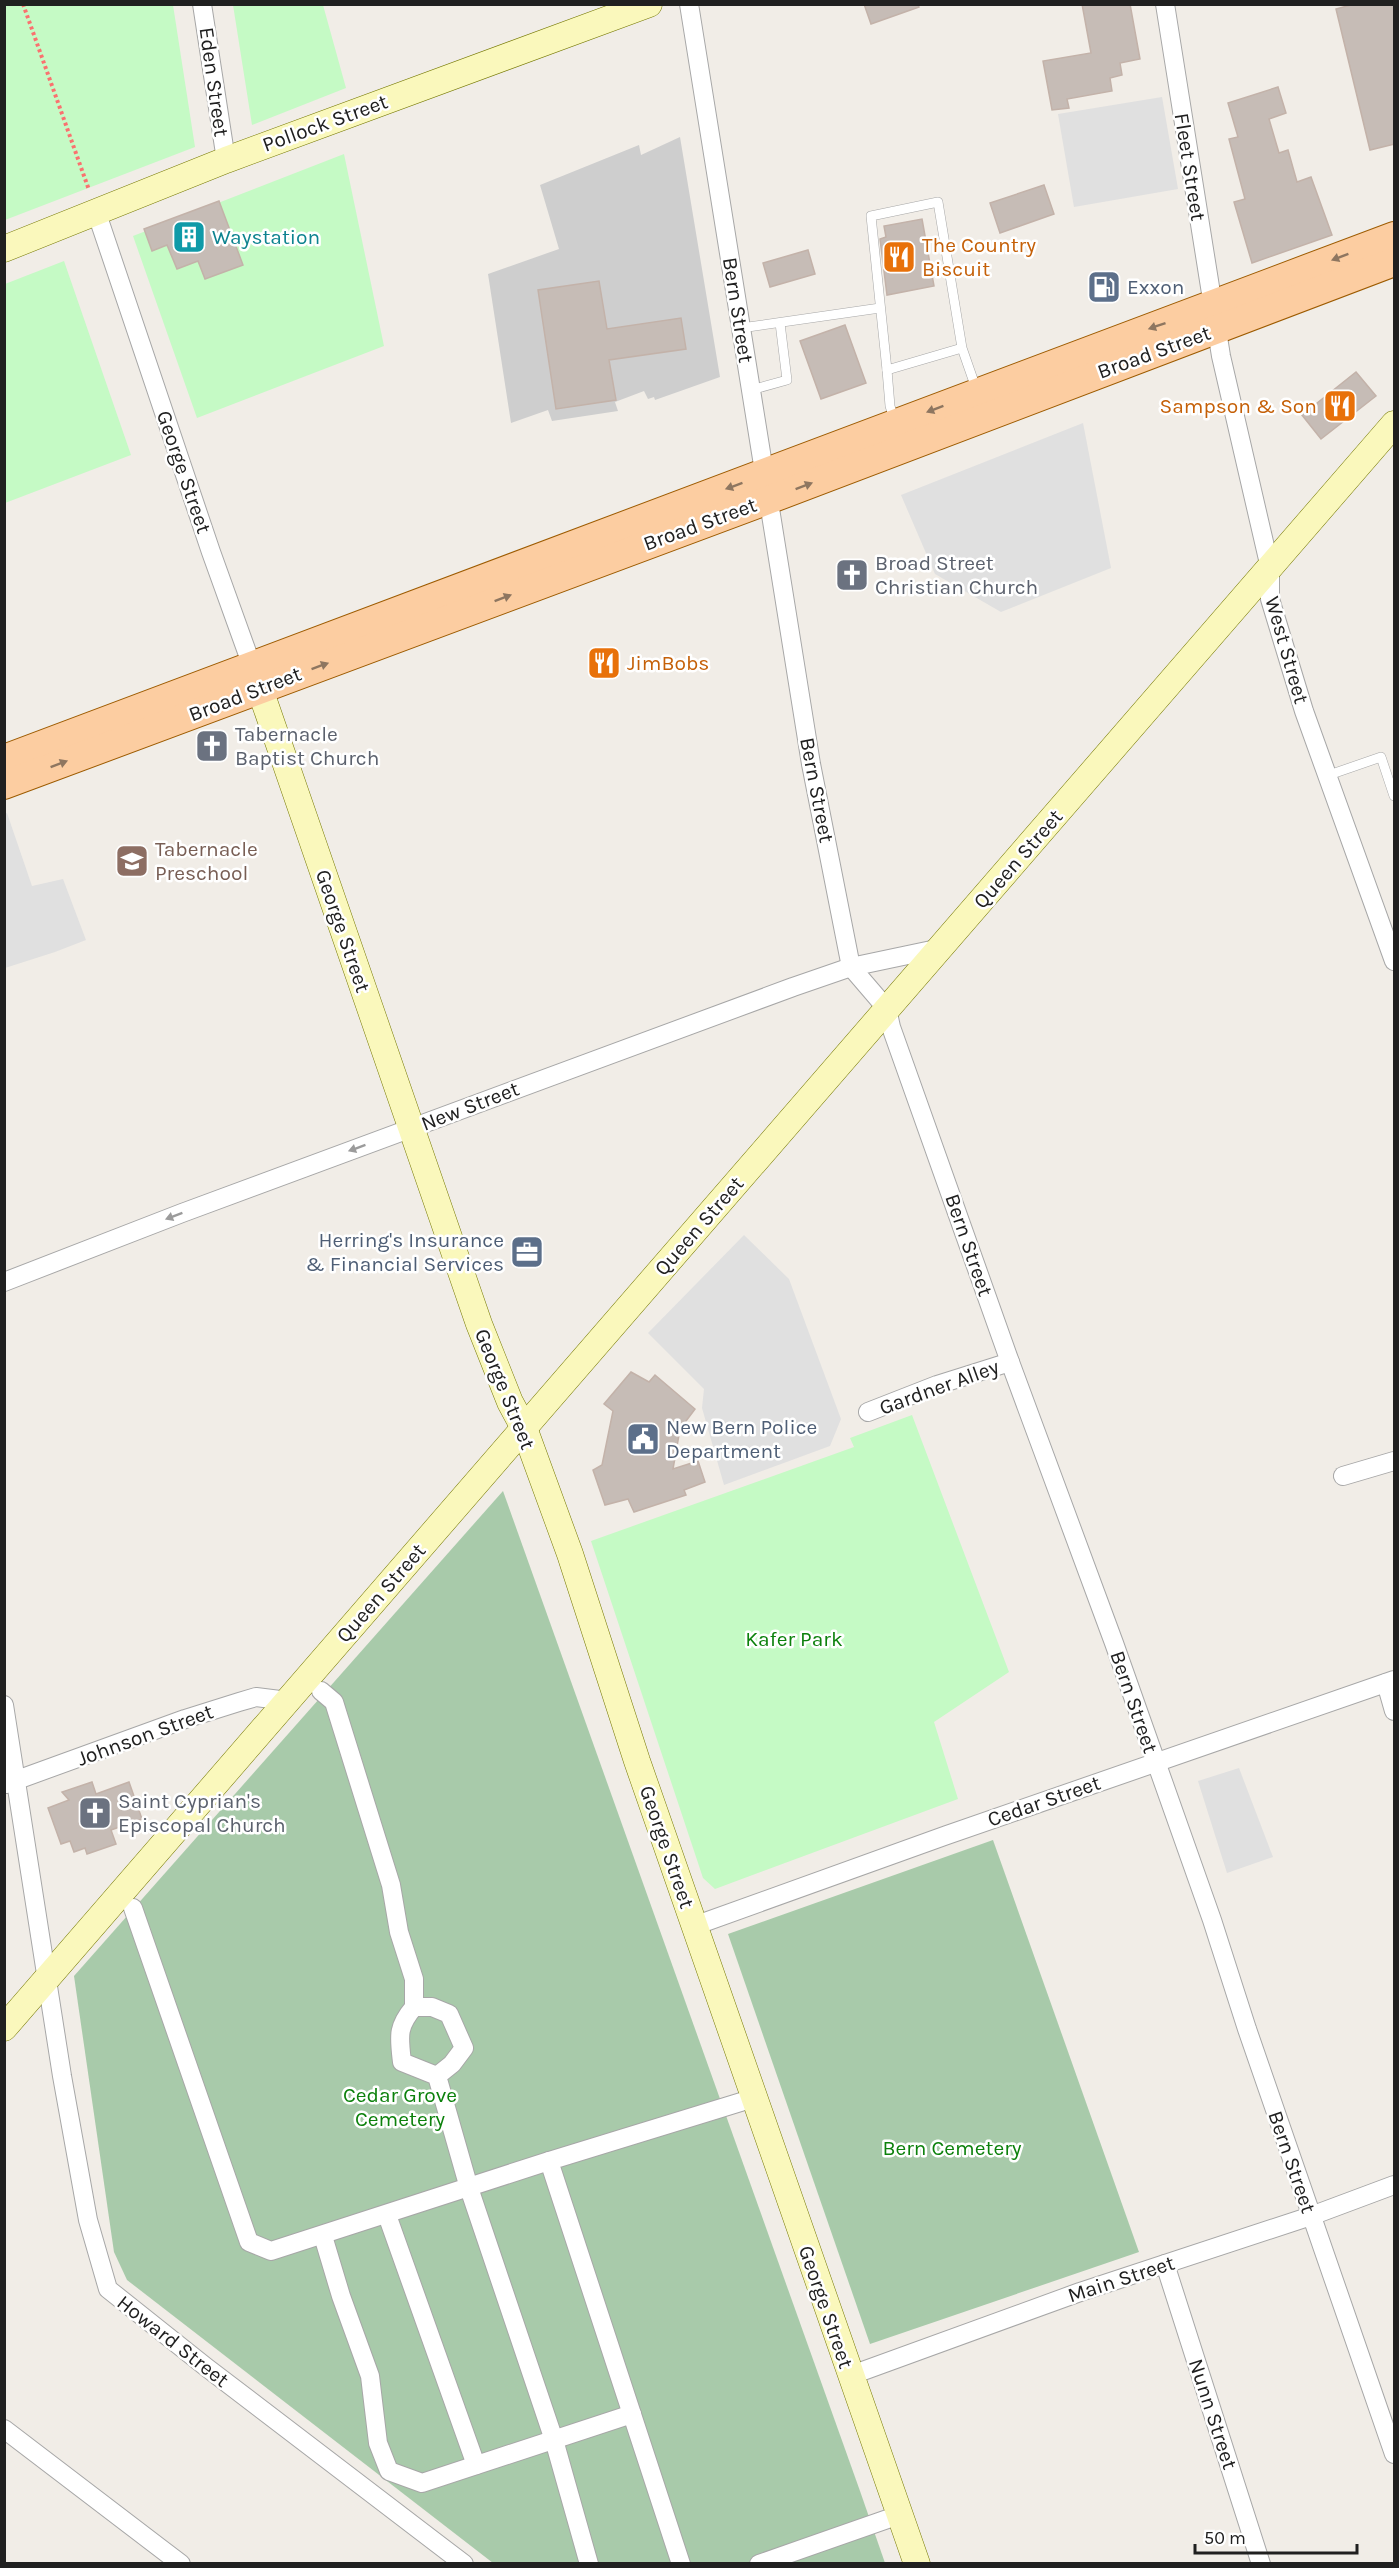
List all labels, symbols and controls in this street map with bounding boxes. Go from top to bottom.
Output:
street label: Eden Street [194,26,234,138]
street label: Pollock Street [259,89,391,157]
street label: Fleet Street [1170,111,1210,223]
building icon: Waystation [171,219,207,255]
place label: Waystation [212,225,320,249]
place label: The Country Biscuit [922,233,1036,281]
restaurant icon: The Country Biscuit [881,239,917,275]
one-way arrow [1331,253,1349,262]
street label: Bern Street [718,255,758,365]
fuel station icon: Exxon [1086,269,1122,305]
place label: Exxon [1127,275,1184,299]
street label: Broad Street [1094,320,1214,384]
one-way arrow [1148,321,1166,331]
restaurant icon: Sampson & Son [1322,388,1358,424]
place label: Sampson & Son [1160,394,1317,418]
one-way arrow [926,404,944,414]
street label: George Street [152,407,216,537]
one-way arrow [724,481,742,491]
one-way arrow [795,481,813,490]
street label: Broad Street [640,492,760,556]
place label: Broad Street Christian Church [875,551,1038,599]
church icon: Broad Street Christian Church [834,557,870,593]
one-way arrow [495,593,513,603]
street label: West Street [1260,594,1314,706]
restaurant icon: JimBobs [586,645,622,681]
place label: JimBobs [627,651,709,675]
one-way arrow [312,660,330,670]
street label: Broad Street [185,661,305,726]
place label: Tabernacle Baptist Church [235,722,379,770]
church icon: Tabernacle Baptist Church [194,728,230,764]
street label: Bern Street [795,735,839,845]
one-way arrow [50,759,68,768]
street label: Queen Street [969,805,1068,913]
place label: Tabernacle Preschool [155,837,258,885]
school or university icon: Tabernacle Preschool [114,843,150,879]
street label: George Street [311,866,375,996]
street label: New Street [418,1076,522,1136]
one-way arrow [348,1144,366,1154]
street label: Queen Street [650,1172,749,1280]
street label: Bern Street [940,1191,998,1299]
one-way arrow [164,1211,182,1221]
place label: Herring's Insurance & Financial Services [306,1228,504,1276]
office icon: Herring's Insurance & Financial Services [509,1234,545,1270]
street label: George Street [470,1325,540,1453]
street label: Gardner Alley [876,1354,1002,1420]
place label: New Bern Police Department [666,1415,817,1463]
public building icon: New Bern Police Department [625,1421,661,1457]
street label: Queen Street [332,1539,431,1647]
park label: Kafer Park [745,1627,843,1651]
street label: Bern Street [1105,1648,1163,1756]
street label: Johnson Street [74,1699,216,1771]
street label: Cedar Street [984,1770,1104,1832]
street label: George Street [635,1782,699,1912]
place label: Saint Cyprian's Episcopal Church [118,1789,286,1837]
church icon: Saint Cyprian's Episcopal Church [77,1795,113,1831]
park label: Cedar Grove Cemetery [343,2083,457,2131]
street label: Bern Street [1263,2108,1321,2216]
park label: Bern Cemetery [882,2136,1022,2160]
street label: George Street [794,2242,858,2372]
street label: Main Street [1065,2250,1178,2308]
street label: Howard Street [112,2290,234,2392]
street label: Nunn Street [1184,2356,1242,2473]
scale bar [1195,2517,1357,2555]
text: 50 m [1204,2527,1246,2549]

